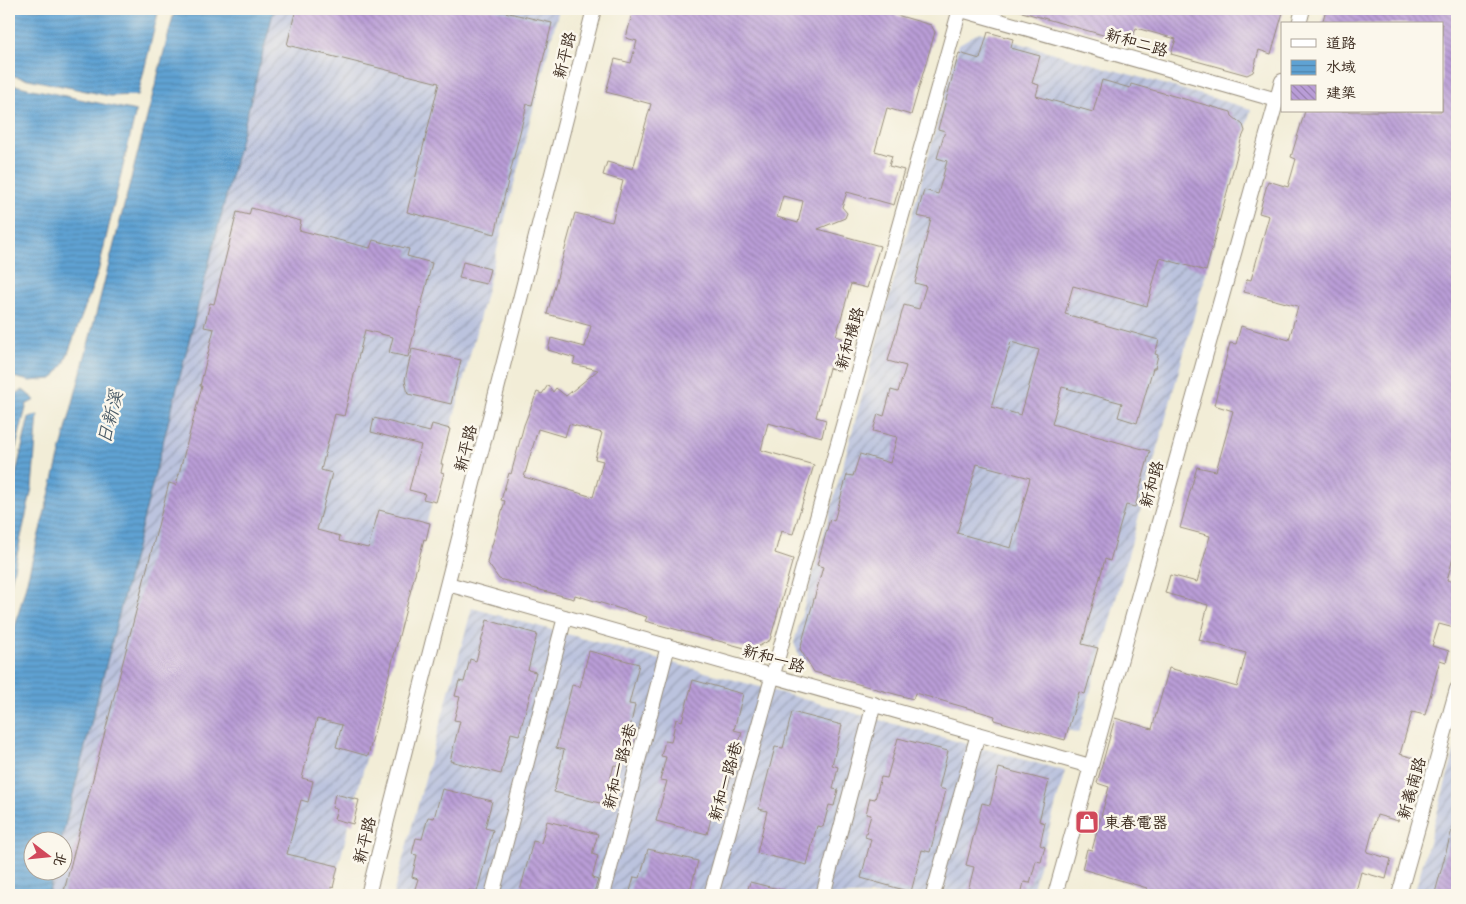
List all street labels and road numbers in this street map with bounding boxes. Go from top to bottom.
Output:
street label: 新和二路 [1103,24,1171,62]
street label: 新平路 [548,29,581,81]
street label: 新和橫路 [831,304,869,372]
street label: 新平路 [449,422,482,474]
street label: 新和路 [1135,458,1169,510]
street label: 新和一路 [740,640,808,678]
street label: 新和一路3巷 [598,721,642,812]
street label: 新和一路1巷 [704,739,748,824]
street label: 新義南路 [1393,754,1431,822]
street label: 新平路 [348,814,381,866]

